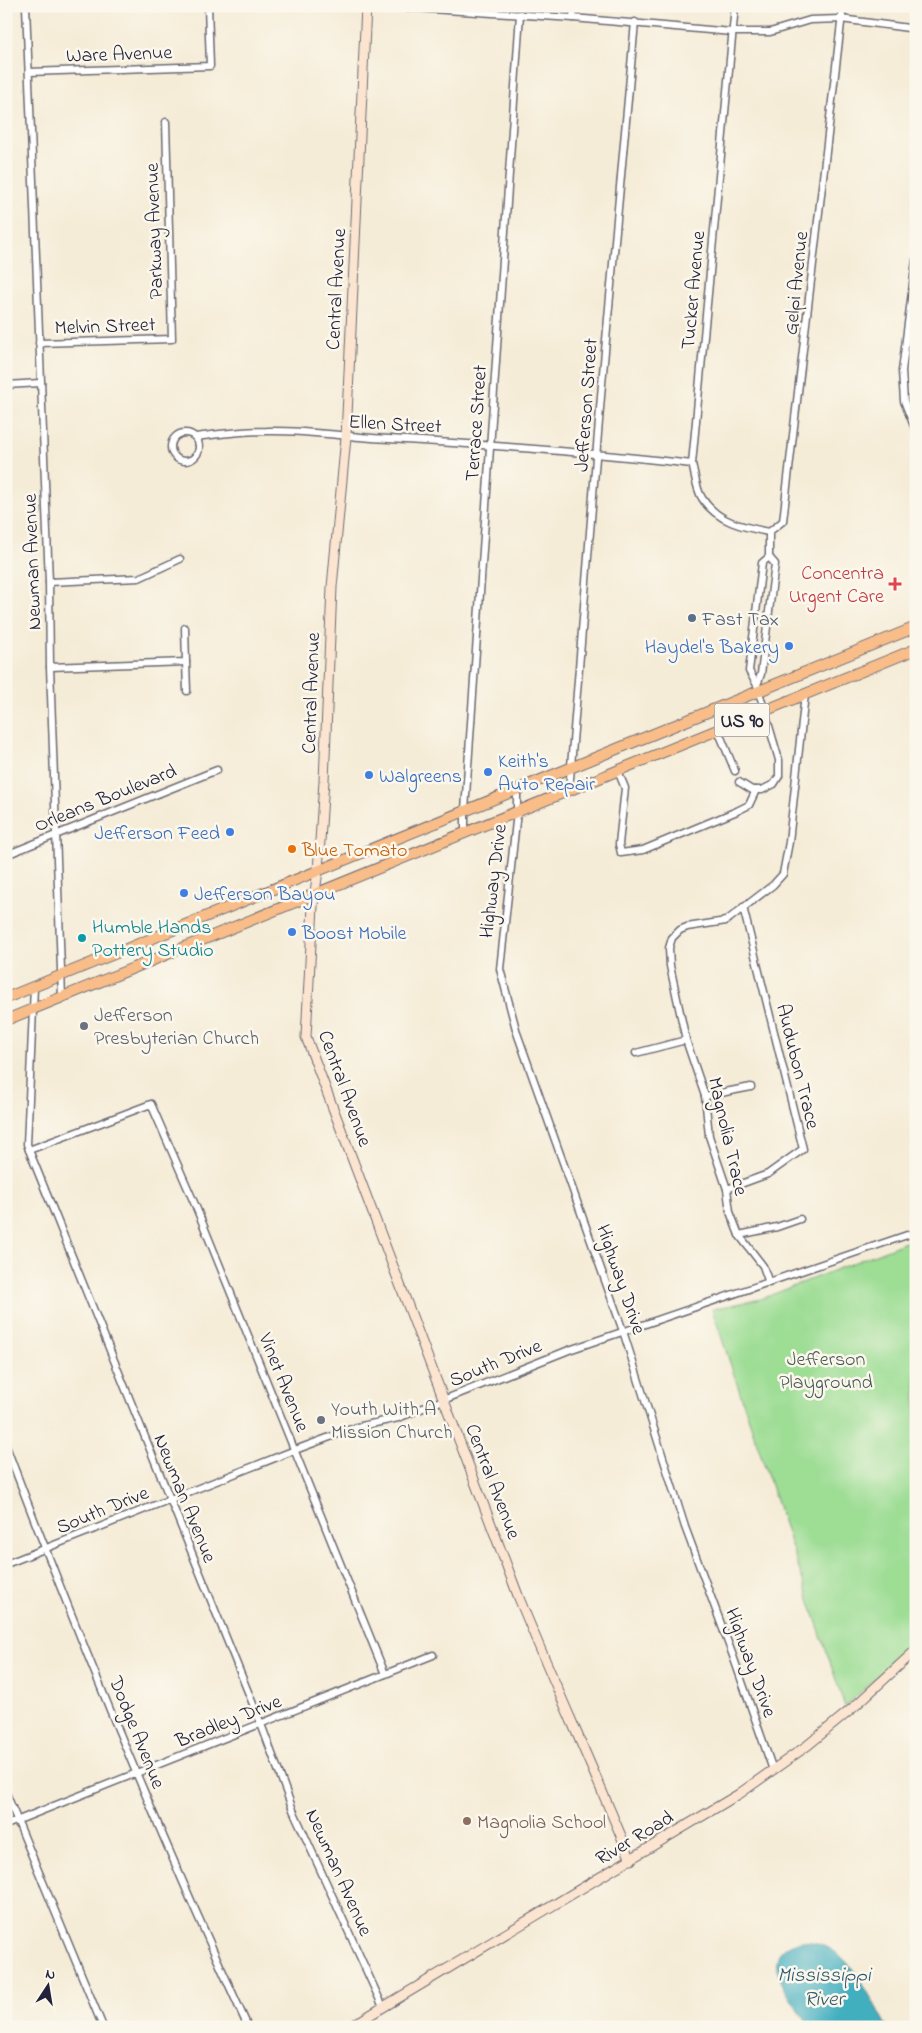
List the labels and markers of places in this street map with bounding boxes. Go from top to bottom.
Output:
place label: Concentra Urgent Care [789,560,884,613]
marker: Concentra Urgent Care [888,577,902,591]
place label: Fast Tax [701,606,779,635]
marker: Fast Tax [686,612,698,624]
place label: Haydel's Bakery [645,634,779,663]
marker: Haydel's Bakery [783,640,795,652]
place label: Keith's Auto Repair [498,748,596,800]
place label: Walgreens [379,763,462,793]
marker: Keith's Auto Repair [482,766,494,778]
marker: Walgreens [363,769,375,781]
place label: Jefferson Feed [94,820,220,849]
marker: Jefferson Feed [224,826,236,838]
place label: Blue Tomato [301,837,407,866]
marker: Blue Tomato [286,843,298,855]
place label: Jefferson Bayou [194,881,335,910]
marker: Jefferson Bayou [178,887,190,899]
place label: Humble Hands Pottery Studio [92,914,214,966]
place label: Boost Mobile [301,920,407,949]
marker: Boost Mobile [286,926,298,938]
marker: Humble Hands Pottery Studio [76,932,88,944]
place label: Jefferson Presbyterian Church [94,1002,259,1054]
marker: Jefferson Presbyterian Church [78,1020,90,1032]
place label: Youth With A Mission Church [331,1396,452,1448]
marker: Youth With A Mission Church [315,1414,327,1426]
place label: Magnolia School [477,1809,606,1839]
marker: Magnolia School [461,1815,473,1827]

